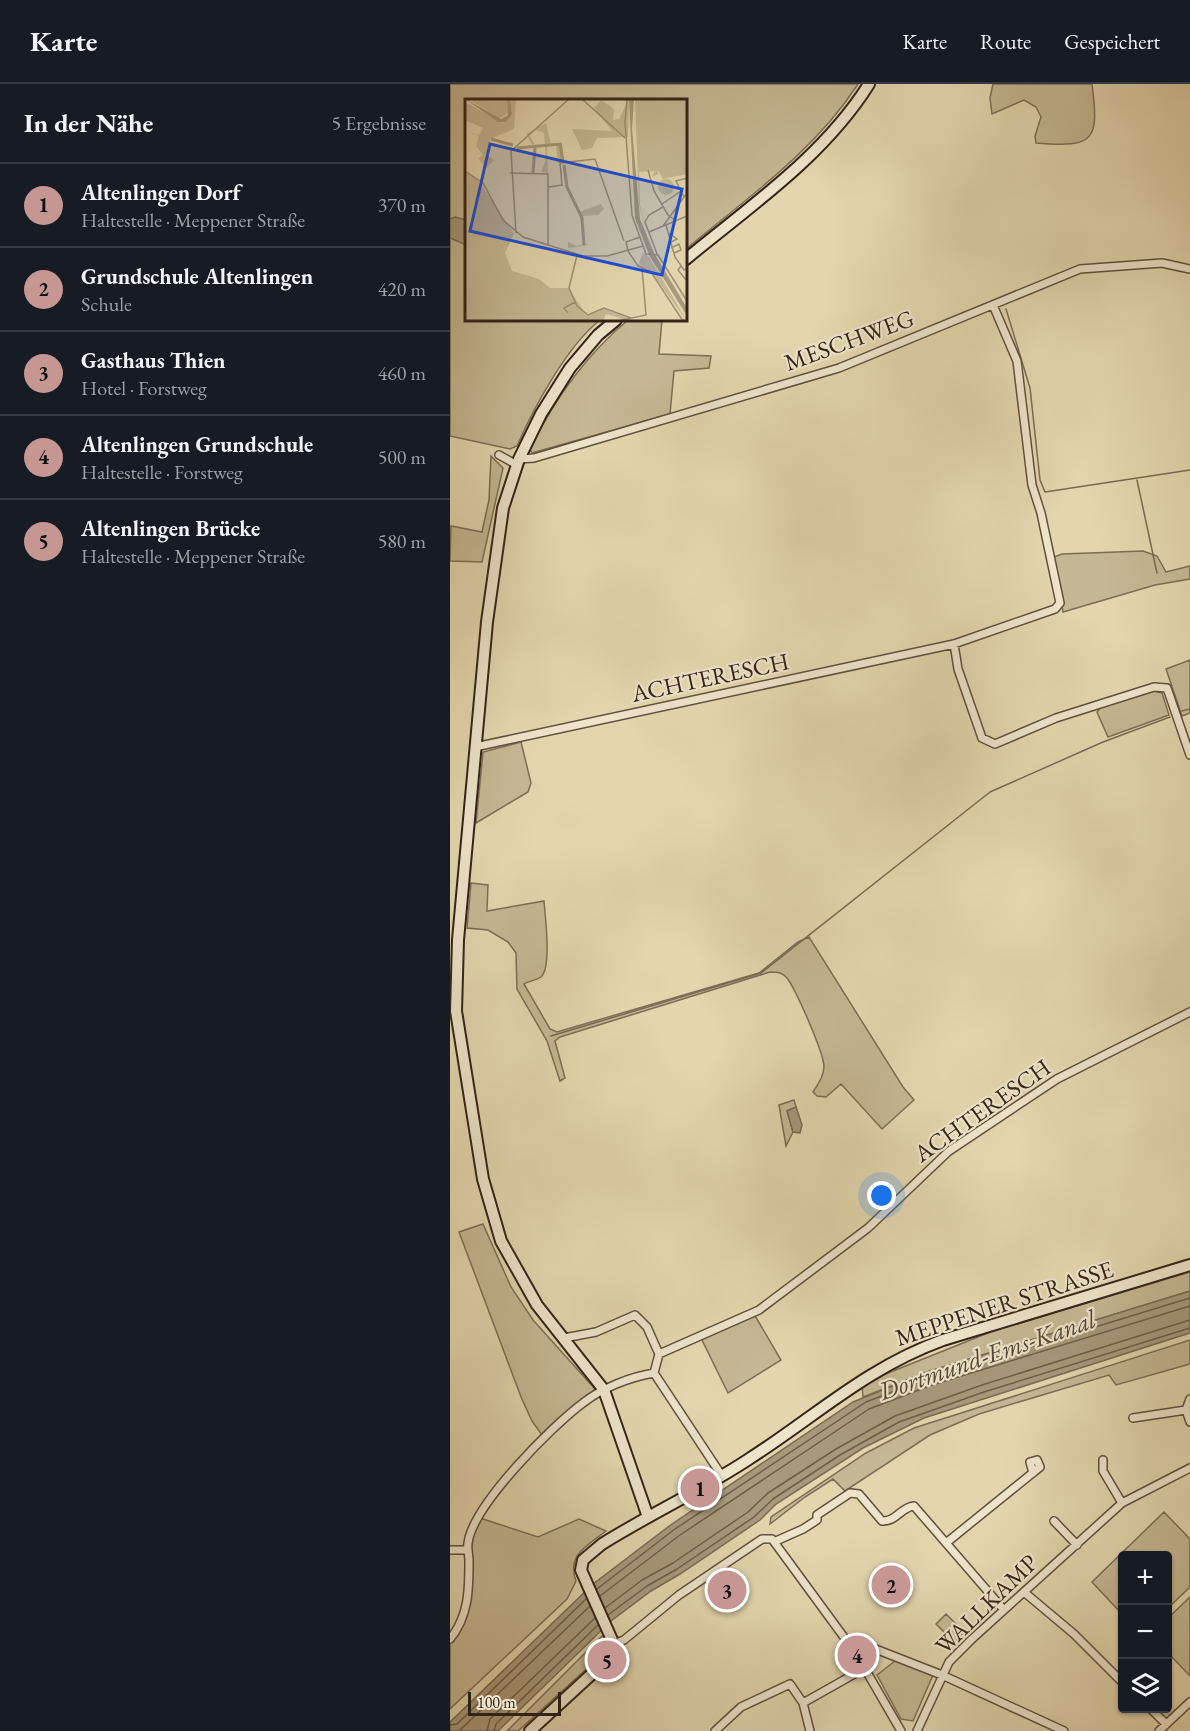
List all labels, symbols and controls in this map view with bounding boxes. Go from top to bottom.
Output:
text: Karte [30,23,97,59]
text: Karte [903,28,947,55]
text: Route [980,28,1031,55]
text: Gespeichert [1064,28,1160,55]
inset map [465,99,687,321]
text: In der Nähe [24,106,153,140]
text: 5 Ergebnisse [331,110,426,136]
text: Altenlingen Dorf [81,178,240,207]
text: 1 [38,192,49,218]
text: 370 m [378,192,426,218]
text: Haltestelle · Meppener Straße [81,207,305,233]
text: Grundschule Altenlingen [81,262,313,291]
text: 2 [38,276,49,302]
text: 420 m [378,276,426,302]
text: Schule [81,291,132,317]
street label: MESCHWEG [780,302,918,378]
text: Gasthaus Thien [81,346,226,375]
text: 3 [38,360,49,386]
text: 460 m [378,360,426,386]
text: Hotel · Forstweg [81,375,207,401]
text: Altenlingen Grundschule [81,430,313,459]
text: 4 [38,444,49,470]
text: 500 m [378,444,426,470]
text: Haltestelle · Forstweg [81,459,243,485]
text: Altenlingen Brücke [81,514,260,543]
text: 5 [38,528,49,554]
text: 580 m [378,528,426,554]
text: Haltestelle · Meppener Straße [81,543,305,569]
street label: ACHTERESCH [627,645,792,709]
street label: ACHTERESCH [907,1051,1057,1169]
your location [867,1181,896,1210]
street label: MEPPENER STRASSE [891,1253,1117,1353]
water label: Dortmund-Ems-Kanal [873,1302,1101,1408]
pin: 1 [680,1466,720,1510]
street label: WALLKAMP [928,1547,1044,1661]
map controls [1118,1551,1172,1713]
button: + [1118,1551,1172,1605]
pin: 2 [872,1562,910,1608]
pin: 3 [708,1568,746,1612]
button: − [1118,1605,1172,1659]
pin: 4 [838,1632,876,1678]
pin: 5 [588,1638,626,1682]
button: layers [1118,1659,1172,1713]
scale bar [468,1689,561,1716]
text: 100 m [477,1692,516,1713]

